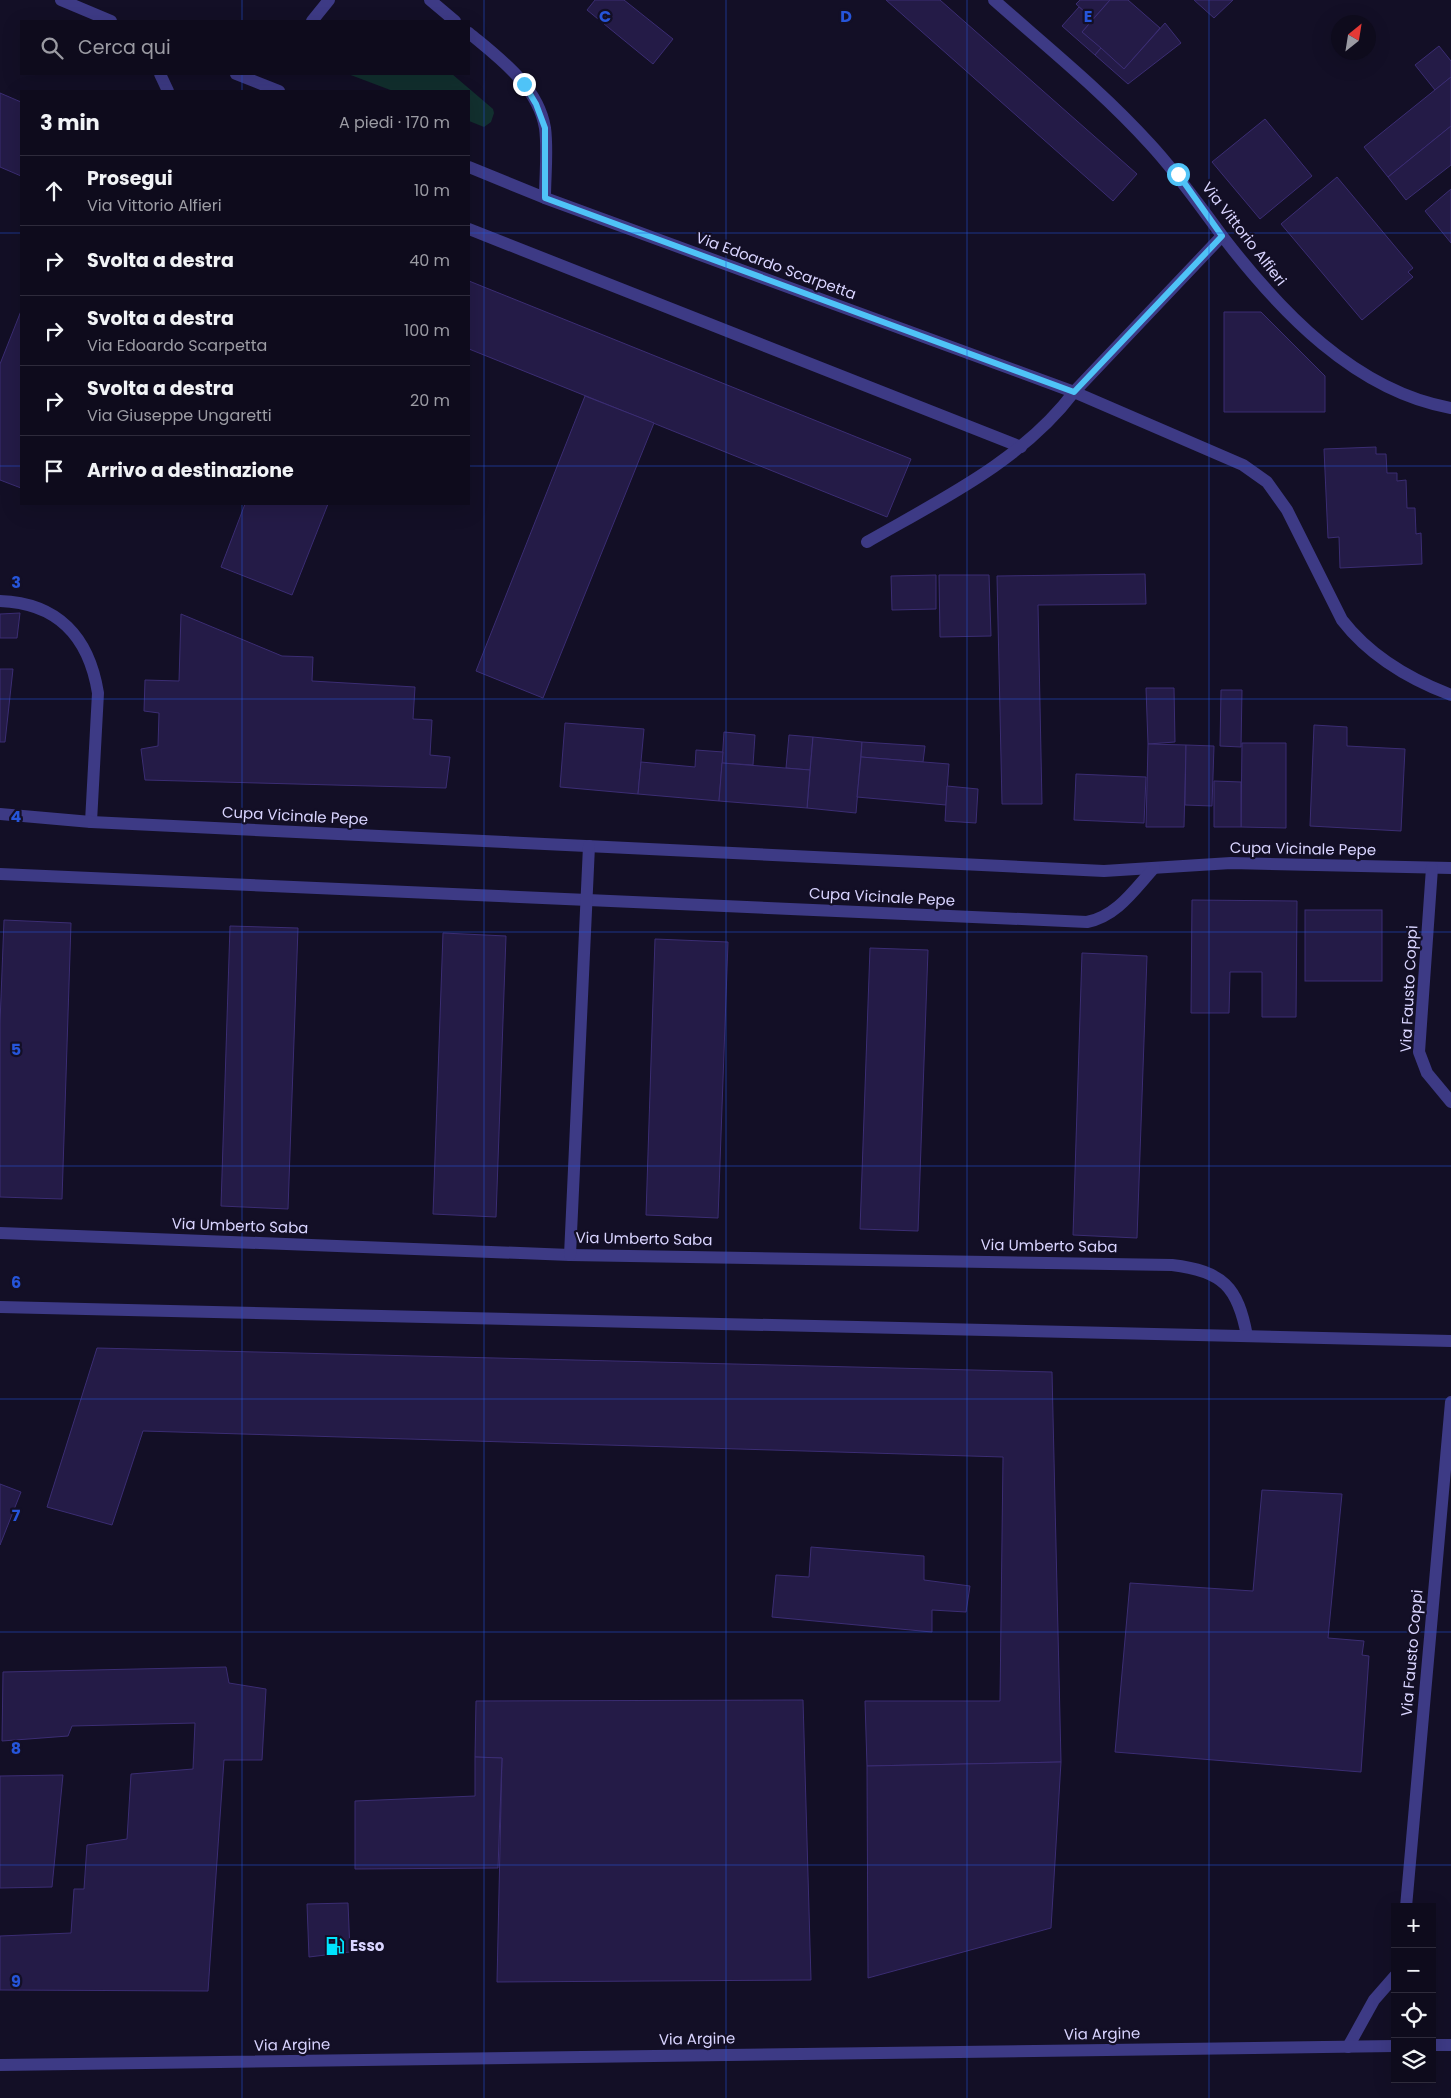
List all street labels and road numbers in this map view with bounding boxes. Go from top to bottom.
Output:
street label: Via Vittorio Alfieri [1197,177,1292,290]
street label: Via Edoardo Scarpetta [693,227,859,304]
street label: Cupa Vicinale Pepe [221,801,369,830]
street label: Cupa Vicinale Pepe [1230,837,1376,860]
street label: Cupa Vicinale Pepe [808,882,956,911]
street label: Via Fausto Coppi [1395,925,1422,1053]
street label: Via Umberto Saba [171,1213,309,1238]
street label: Via Umberto Saba [575,1227,713,1250]
street label: Via Umberto Saba [980,1234,1118,1257]
street label: Via Fausto Coppi [1395,1589,1428,1717]
street label: Via Argine [1064,2022,1140,2045]
street label: Via Argine [659,2027,735,2050]
street label: Via Argine [254,2033,330,2056]

